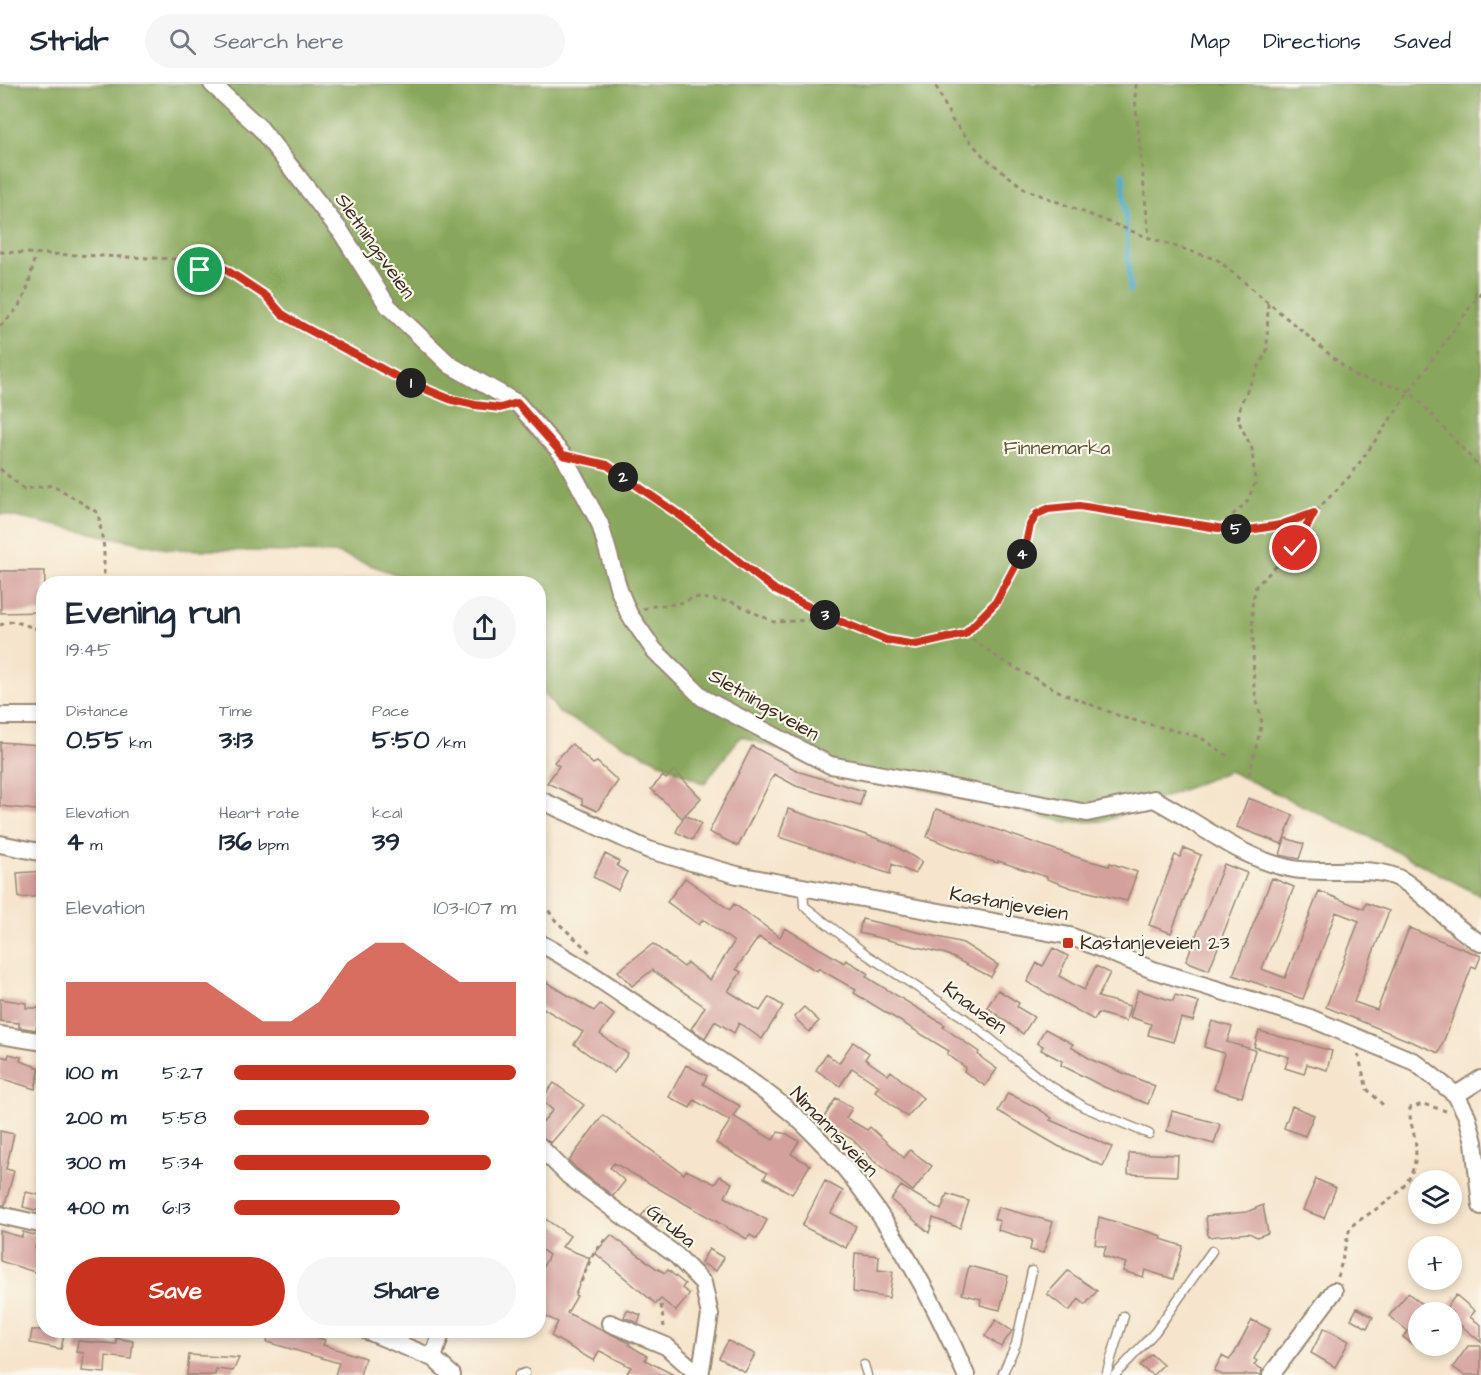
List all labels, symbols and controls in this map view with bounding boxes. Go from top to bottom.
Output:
search box [145,14,565,68]
text: Stridr [30,22,109,61]
icon: search [166,25,199,58]
text: Search here [214,26,344,57]
text: Map [1190,27,1230,56]
text: Directions [1263,27,1361,56]
text: Saved [1394,27,1451,56]
street label: Sletningsveien [327,187,422,305]
pin [174,244,225,295]
icon: arrive [183,253,216,286]
pin: 1 [396,368,426,398]
text: 1 [410,372,412,394]
park label: Finnemarka [1004,434,1110,462]
pin: 2 [608,462,638,492]
text: 2 [618,466,628,488]
pin: 5 [1221,514,1251,544]
text: 5 [1230,518,1242,540]
pin [1269,522,1320,573]
icon: check [1278,531,1311,564]
pin: 4 [1007,539,1037,569]
text: 4 [1017,543,1027,565]
text: Evening run [66,590,240,636]
button: share [453,596,516,659]
pin: 3 [810,600,840,630]
text: 3 [821,604,829,626]
text: 19:45 [66,636,111,664]
street label: Sletningsveien [703,662,824,749]
text: Distance [66,700,128,722]
text: Time [219,700,253,722]
text: Pace [372,700,409,722]
text: 0.55 [66,722,123,758]
text: 3:13 [219,722,253,758]
text: 5:50 [372,722,430,758]
text: km [123,732,152,754]
text: /km [430,732,466,754]
text: Elevation [66,802,129,824]
text: Heart rate [219,802,299,824]
text: kcal [372,802,403,824]
text: 4 [66,824,84,860]
text: 136 [219,824,252,860]
text: 39 [372,824,400,860]
text: m [84,834,103,856]
text: bpm [252,834,289,856]
street label: Kastanjeveien [947,880,1071,928]
text: Elevation [66,894,145,922]
text: 103–107 m [433,894,516,922]
place label: Kastanjeveien 23 [1080,929,1230,957]
marker: Kastanjeveien 23 [1061,936,1075,950]
street label: Knausen [937,975,1013,1041]
text: 100 m [66,1059,117,1087]
text: 5:27 [162,1059,203,1087]
street label: Nimannsveien [784,1080,884,1184]
text: 200 m [66,1104,126,1132]
text: 5:58 [162,1104,207,1132]
text: 300 m [66,1149,125,1177]
text: 5:34 [162,1149,203,1177]
map controls [1408,1170,1462,1356]
button: layers [1408,1170,1462,1224]
text: 400 m [66,1194,128,1222]
text: 6:13 [162,1194,191,1222]
street label: Gruba [640,1197,702,1255]
button: + [1408,1236,1462,1290]
button: Save [66,1257,285,1326]
button: Share [297,1257,516,1326]
button: − [1408,1302,1462,1356]

